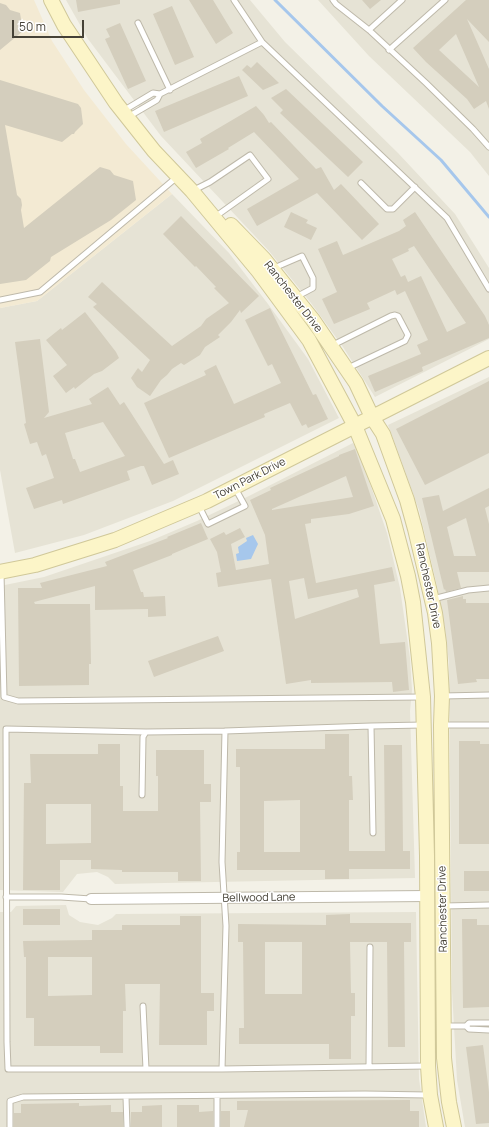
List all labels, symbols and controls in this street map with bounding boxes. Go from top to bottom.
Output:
scale bar [14,12,86,38]
text: 50 m [19,18,46,35]
street label: Ranchester Drive [261,259,325,335]
street label: Town Park Drive [212,455,288,503]
street label: Ranchester Drive [413,542,443,630]
street label: Ranchester Drive [436,865,450,953]
street label: Bellwood Lane [222,891,296,905]

